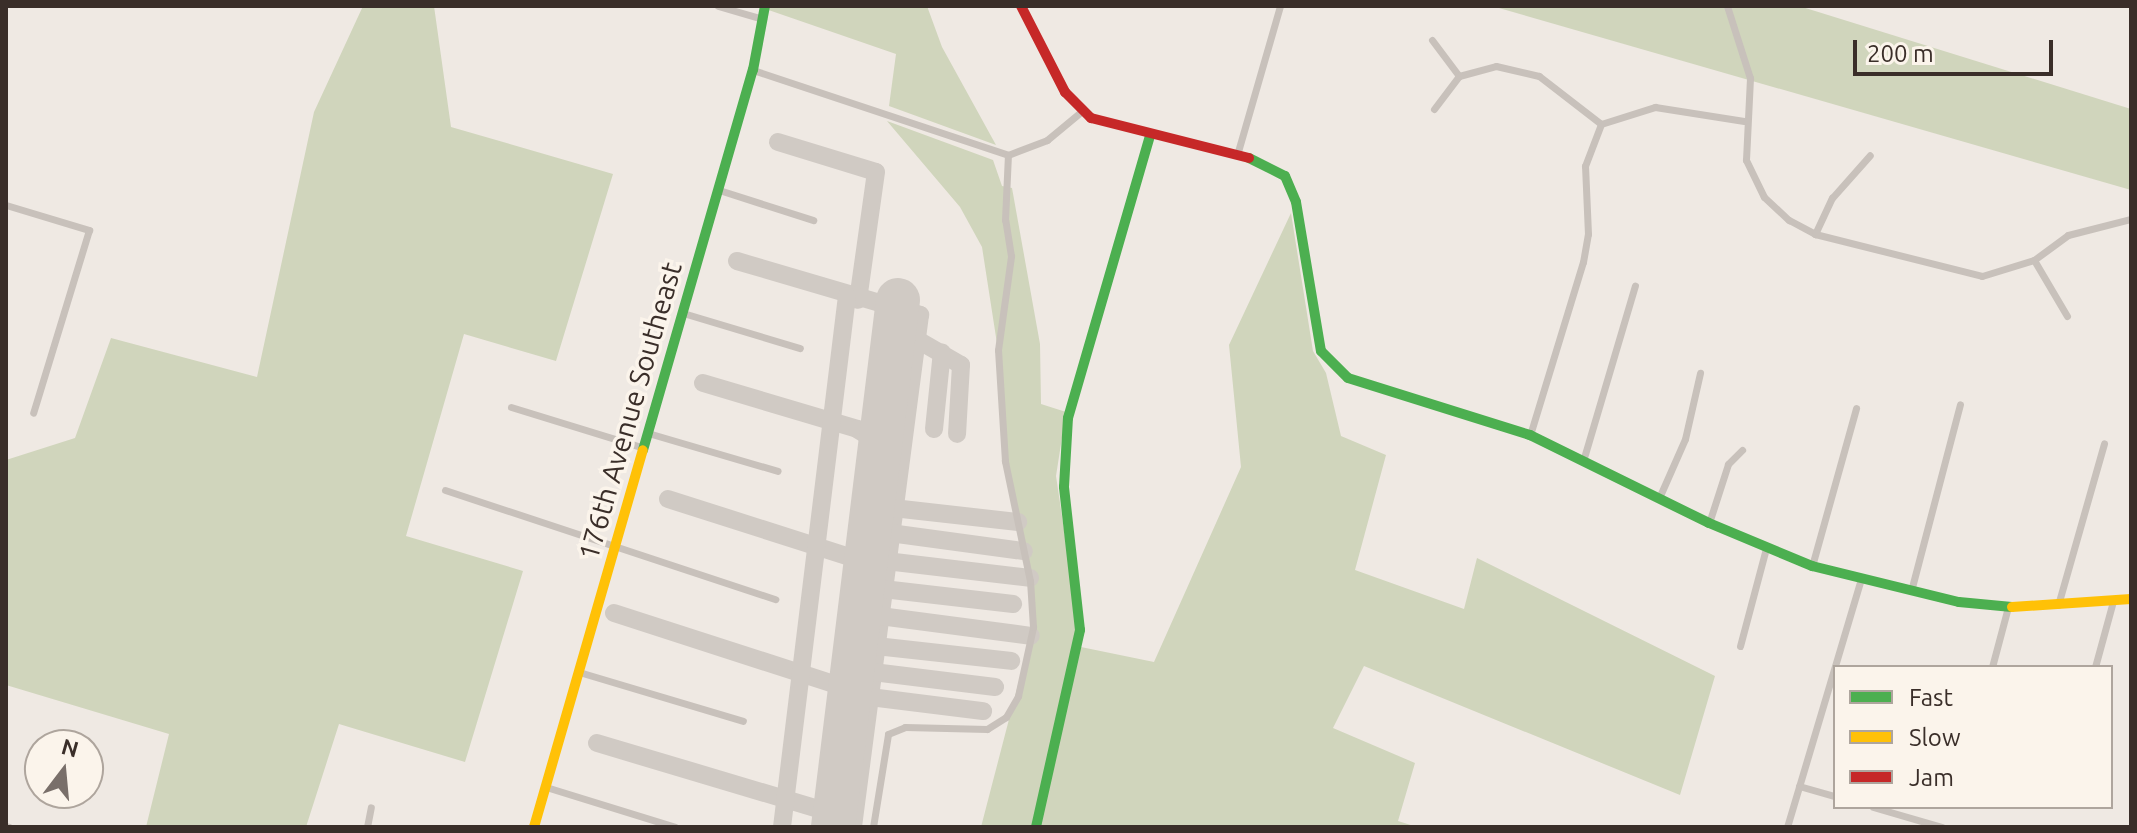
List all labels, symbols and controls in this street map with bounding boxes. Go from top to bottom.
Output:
scale bar [1857,24,2057,74]
text: 200 m [1867,40,1934,67]
street label: 176th Avenue Southeast [571,258,689,564]
legend [1833,665,2113,809]
text: Fast [1909,684,1953,711]
text: Slow [1909,724,1961,751]
north arrow [24,729,104,809]
text: N [59,733,82,762]
text: Jam [1909,764,1954,791]

